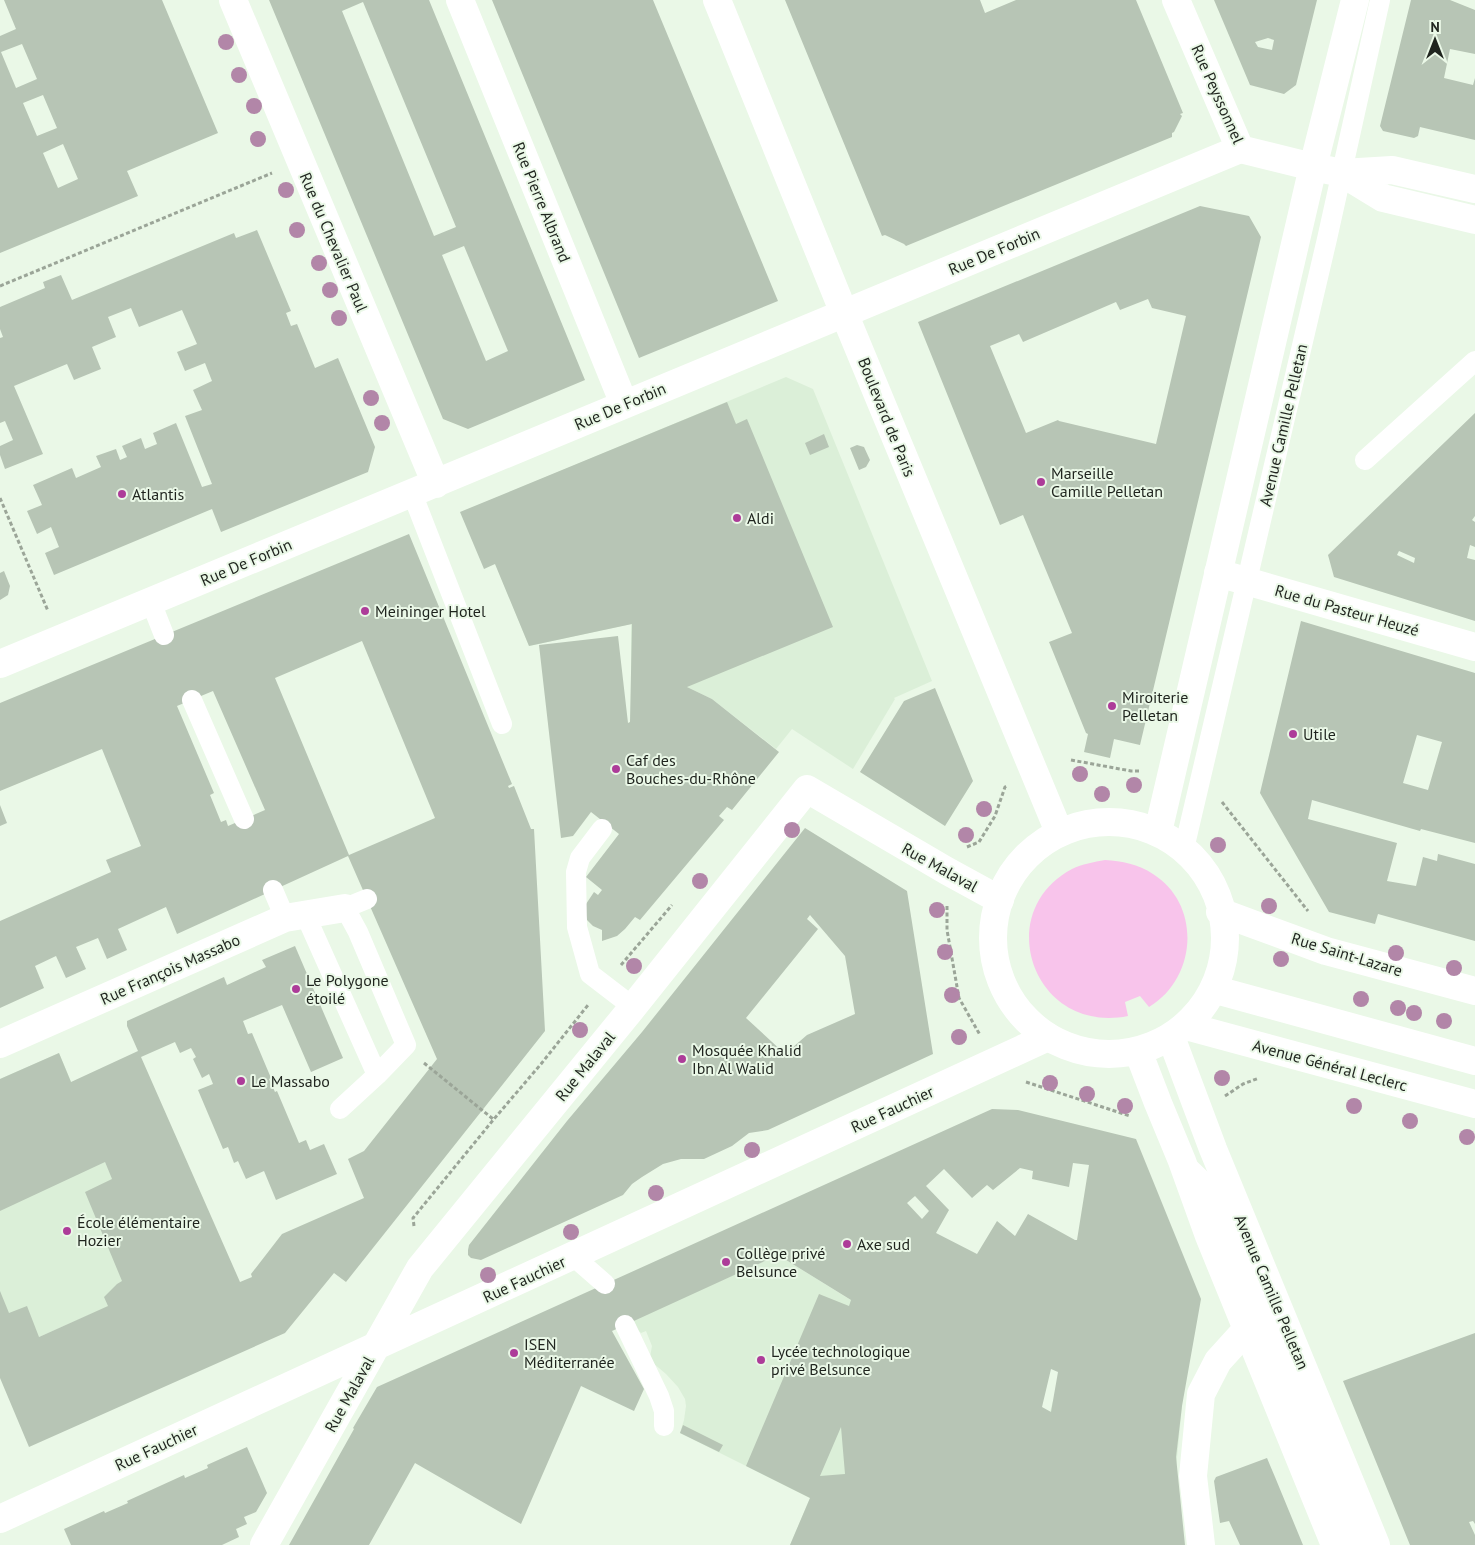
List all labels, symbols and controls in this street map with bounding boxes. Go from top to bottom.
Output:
north arrow [1410,15,1460,65]
text: N [1430,18,1440,36]
street label: Rue Peyssonnel [1187,41,1249,147]
street label: Rue Pierre Albrand [509,139,575,265]
street label: Rue du Chevalier Paul [296,169,373,315]
street label: Rue De Forbin [945,223,1043,279]
street label: Avenue Camille Pelletan [1255,342,1311,508]
street label: Boulevard de Paris [854,354,920,480]
street label: Rue De Forbin [571,378,669,434]
place label: Marseille Camille Pelletan [1051,463,1163,501]
marker: Marseille Camille Pelletan [1035,476,1047,488]
place label: Atlantis [132,484,185,504]
marker: Atlantis [116,488,128,500]
place label: Aldi [747,508,774,528]
marker: Aldi [731,512,743,524]
street label: Rue De Forbin [197,534,295,590]
street label: Rue du Pasteur Heuzé [1273,580,1421,640]
place label: Meininger Hotel [375,601,486,621]
marker: Meininger Hotel [359,605,371,617]
place label: Miroiterie Pelletan [1122,687,1188,725]
marker: Miroiterie Pelletan [1106,700,1118,712]
place label: Utile [1303,724,1336,744]
marker: Utile [1287,728,1299,740]
place label: Caf des Bouches-du-Rhône [626,750,756,788]
marker: Caf des Bouches-du-Rhône [610,763,622,775]
street label: Rue Malaval [898,838,982,896]
street label: Rue Saint-Lazare [1289,928,1405,980]
street label: Rue François Massabo [97,929,243,1009]
place label: Le Polygone étoilé [306,970,389,1008]
marker: Le Polygone étoilé [290,983,302,995]
street label: Rue Malaval [551,1027,619,1105]
street label: Avenue Général Leclerc [1250,1035,1410,1095]
place label: Mosquée Khalid Ibn Al Walid [692,1040,802,1078]
marker: Mosquée Khalid Ibn Al Walid [676,1053,688,1065]
place label: Le Massabo [251,1071,330,1091]
marker: Le Massabo [235,1075,247,1087]
street label: Rue Fauchier [847,1081,937,1137]
place label: École élémentaire Hozier [77,1212,200,1250]
street label: Avenue Camille Pelletan [1230,1212,1314,1372]
marker: École élémentaire Hozier [61,1225,73,1237]
place label: Axe sud [857,1234,910,1254]
marker: Axe sud [841,1238,853,1250]
place label: Collège privé Belsunce [736,1243,826,1281]
street label: Rue Fauchier [479,1251,569,1307]
marker: Collège privé Belsunce [720,1256,732,1268]
place label: ISEN Méditerranée [524,1334,615,1372]
place label: Lycée technologique privé Belsunce [771,1341,910,1379]
marker: ISEN Méditerranée [508,1347,520,1359]
street label: Rue Malaval [320,1352,378,1436]
marker: Lycée technologique privé Belsunce [755,1354,767,1366]
street label: Rue Fauchier [111,1419,201,1475]

